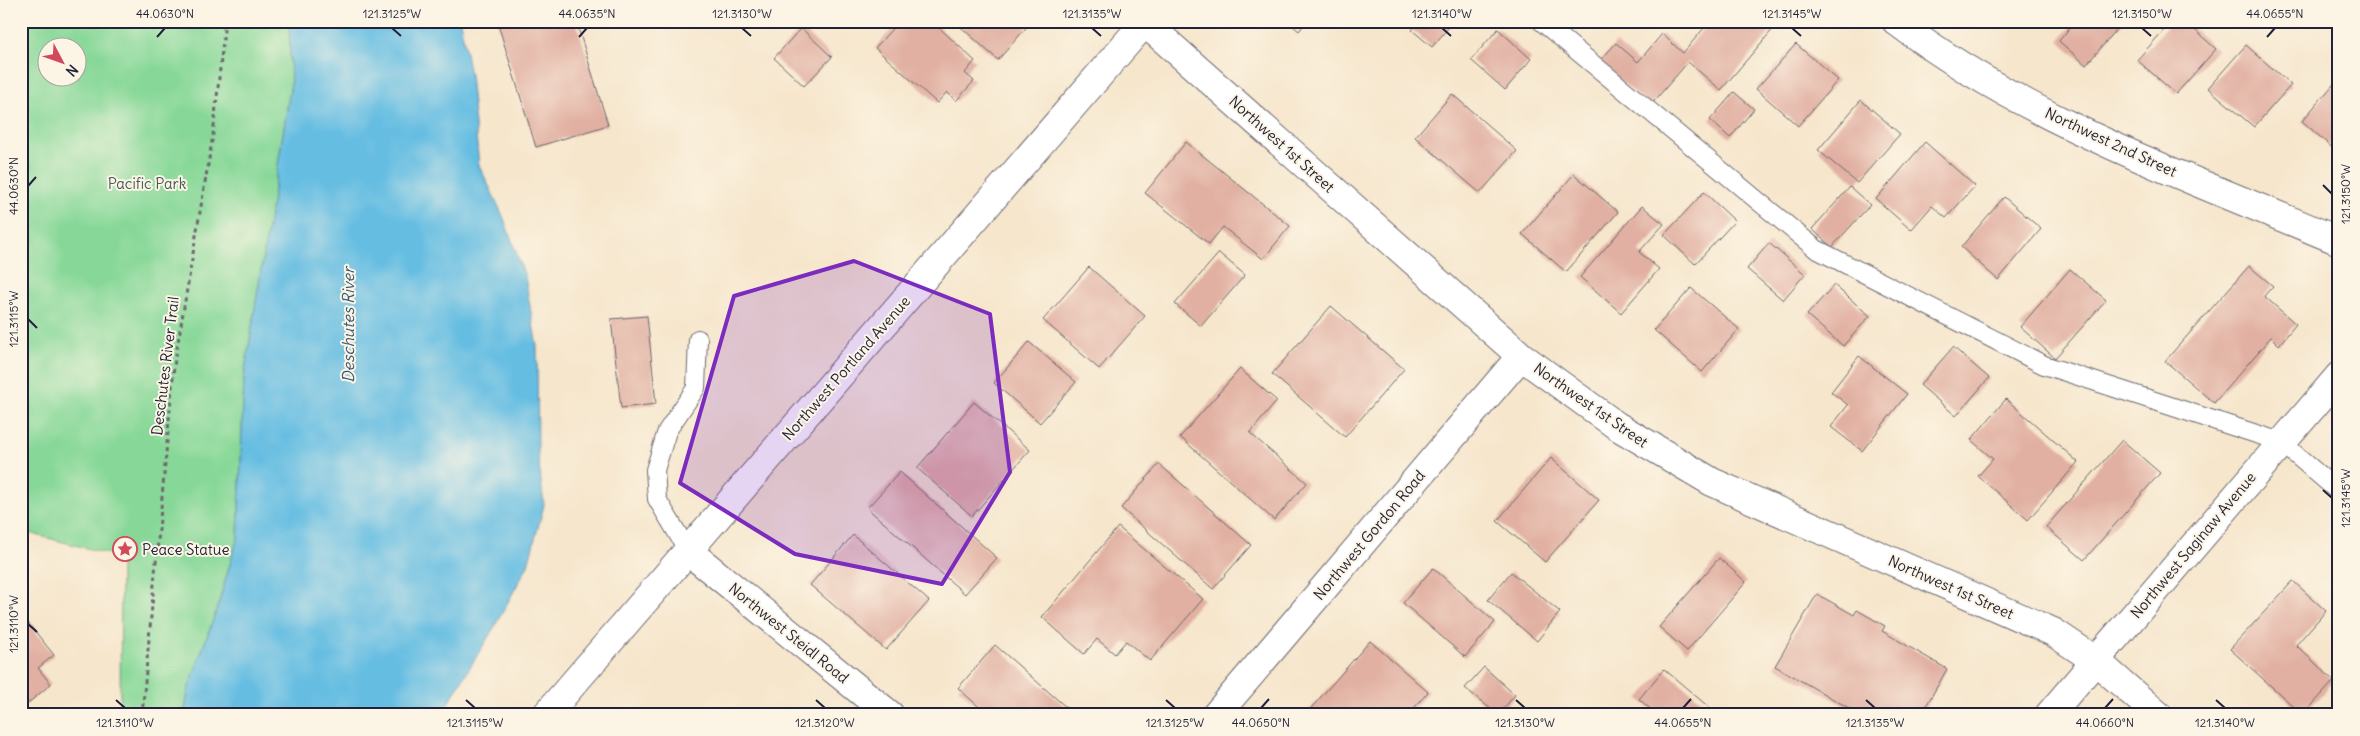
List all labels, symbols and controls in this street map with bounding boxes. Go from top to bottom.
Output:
text: 44.0630°N [136,6,194,21]
text: 121.3125°W [363,6,421,21]
text: 44.0635°N [558,6,616,21]
text: 121.3130°W [712,6,772,21]
text: 121.3135°W [1063,6,1121,21]
text: 121.3140°W [1412,6,1472,21]
text: 121.3145°W [1763,6,1821,21]
text: 121.3150°W [2112,6,2172,21]
text: 44.0655°N [2246,6,2304,21]
north arrow [38,38,88,88]
text: N [62,61,82,80]
street label: Northwest 1st Street [1225,92,1339,196]
street label: Northwest 2nd Street [2042,103,2180,181]
text: 44.0630°N [6,157,21,215]
text: 121.3150°W [2338,164,2353,224]
park label: Pacific Park [108,174,187,193]
water label: Deschutes River [338,265,358,383]
text: 121.3115°W [6,291,21,347]
street label: Northwest Portland Avenue [778,292,914,444]
street label: Deschutes River Trail [147,295,183,437]
street label: Northwest 1st Street [1530,358,1652,452]
street label: Northwest Gordon Road [1309,466,1429,604]
street label: Northwest Saginaw Avenue [2126,468,2260,622]
text: 121.3145°W [2338,469,2353,527]
place icon: Peace Statue [112,536,138,562]
place label: Peace Statue [142,540,230,559]
street label: Northwest 1st Street [1885,551,2017,623]
street label: Northwest Steidl Road [725,579,853,687]
text: 121.3110°W [6,595,21,653]
text: 121.3110°W [96,715,154,730]
text: 121.3115°W [447,715,503,730]
text: 121.3120°W [795,715,855,730]
text: 121.3125°W [1146,715,1204,730]
text: 44.0650°N [1232,715,1290,730]
text: 121.3130°W [1495,715,1555,730]
text: 44.0655°N [1654,715,1712,730]
text: 121.3135°W [1846,715,1904,730]
text: 44.0660°N [2076,715,2134,730]
text: 121.3140°W [2195,715,2255,730]

